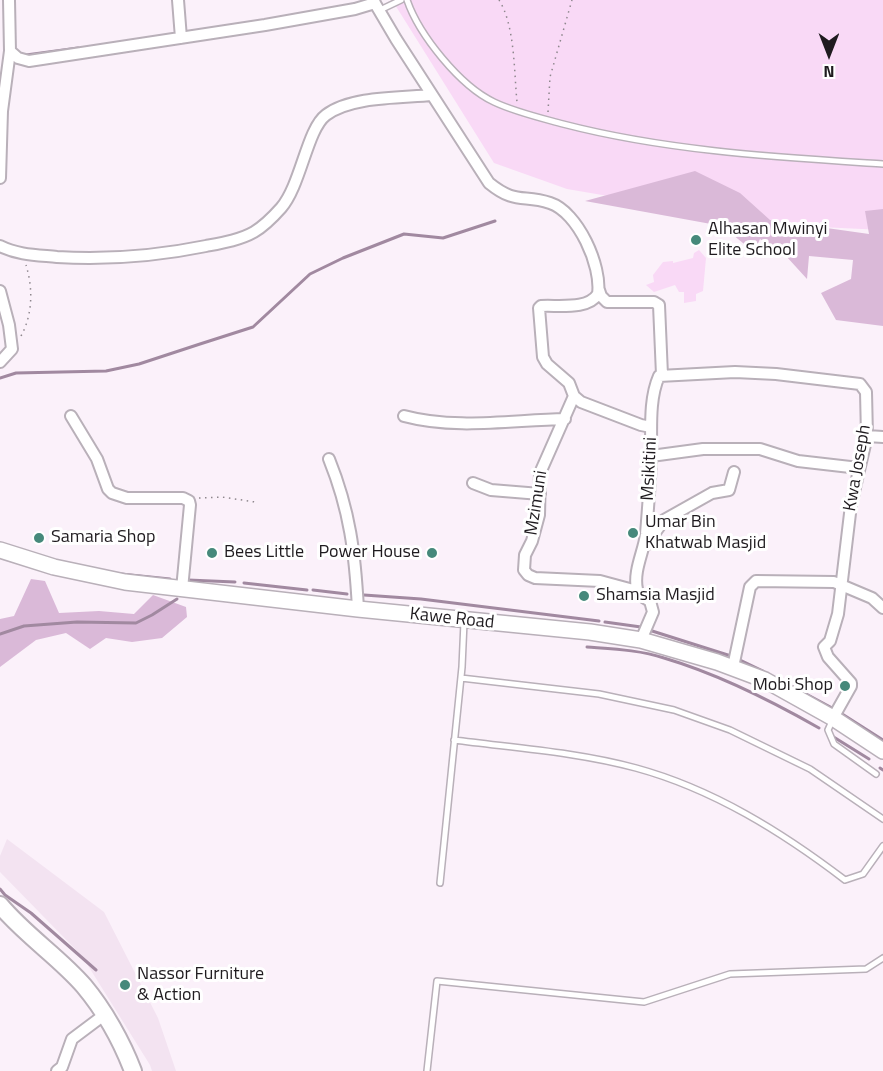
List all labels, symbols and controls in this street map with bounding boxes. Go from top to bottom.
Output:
north arrow [799,24,859,84]
text: N [823,60,835,84]
place label: Alhasan Mwinyi Elite School [708,219,828,262]
marker: Alhasan Mwinyi Elite School [689,233,703,247]
street label: Kwa Joseph [840,423,876,513]
street label: Msikitini [638,437,662,501]
street label: Mzimuni [521,469,553,537]
place label: Umar Bin Khatwab Masjid [645,512,766,554]
marker: Umar Bin Khatwab Masjid [626,526,640,540]
place label: Samaria Shop [51,527,155,549]
marker: Samaria Shop [32,531,46,545]
place label: Bees Little [224,542,304,564]
place label: Power House [318,542,420,564]
marker: Bees Little [205,546,219,560]
marker: Power House [425,546,439,560]
place label: Shamsia Masjid [596,585,715,607]
marker: Shamsia Masjid [577,589,591,603]
street label: Kawe Road [409,604,495,634]
place label: Mobi Shop [753,675,833,697]
marker: Mobi Shop [838,679,852,693]
place label: Nassor Furniture & Action [137,964,264,1006]
marker: Nassor Furniture & Action [118,978,132,992]

